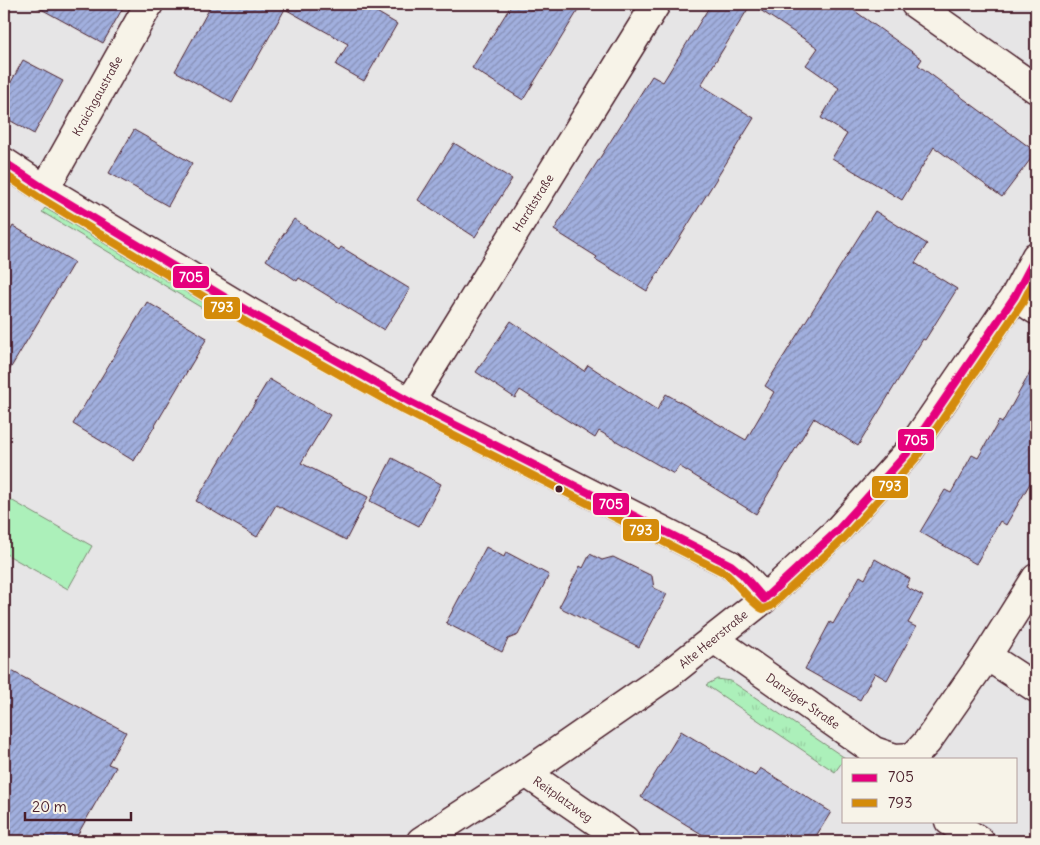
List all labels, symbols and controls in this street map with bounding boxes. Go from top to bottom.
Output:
street label: Kraichgaustraße [69,53,125,139]
street label: Hardtstraße [509,171,557,235]
line badge: 705 [172,265,210,289]
text: 705 [179,268,203,286]
line badge: 793 [203,296,241,320]
text: 793 [211,298,233,316]
line badge: 705 [897,428,935,452]
text: 705 [904,431,928,449]
line badge: 793 [871,475,909,499]
text: 793 [879,477,901,495]
unlabelled marker [554,484,564,494]
line badge: 705 [592,492,630,516]
text: 705 [599,495,623,513]
line badge: 793 [622,518,660,542]
text: 793 [630,521,652,539]
street label: Alte Heerstraße [676,607,750,671]
street label: Danziger Straße [763,670,843,732]
legend [842,758,1018,822]
text: 705 [888,767,914,786]
street label: Reitplatzweg [530,773,596,825]
scale bar [25,790,131,822]
text: 793 [888,793,913,812]
text: 20 m [32,797,67,816]

